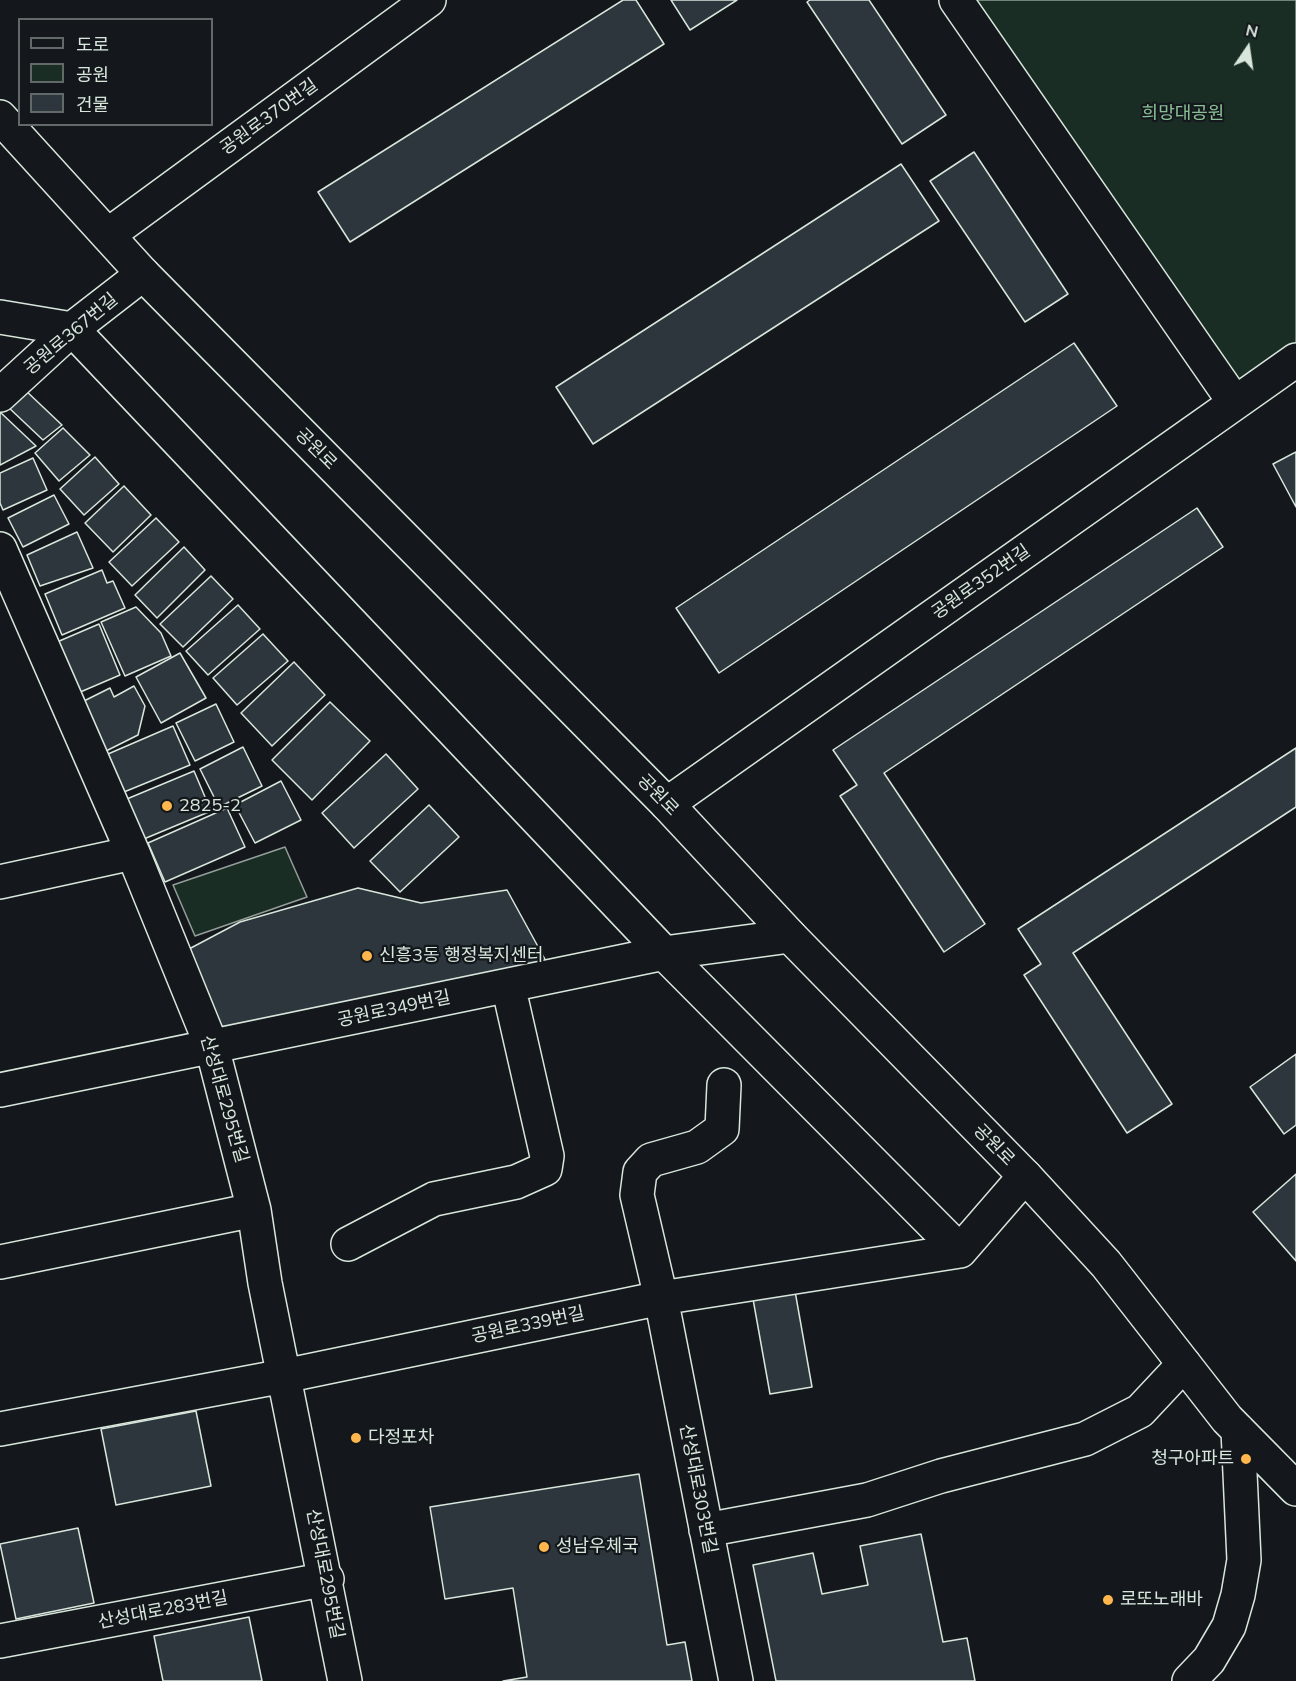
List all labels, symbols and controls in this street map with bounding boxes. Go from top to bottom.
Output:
legend [18,18,213,126]
north arrow [1218,18,1278,78]
text: N [1244,19,1260,42]
text: 도로 [76,33,109,56]
text: 공원 [76,63,109,86]
street label: 공원로370번길 [216,74,322,160]
text: 건물 [76,93,109,116]
park label: 희망대공원 [1142,103,1224,125]
street label: 공원로367번길 [20,289,122,379]
street label: 공원로 [291,424,341,474]
street label: 공원로352번길 [928,540,1034,624]
street label: 공원로 [633,770,683,820]
place label: 2825-2 [179,795,241,817]
marker: 2825-2 [160,799,174,813]
place label: 신흥3동 행정복지센터 [379,945,544,967]
marker: 신흥3동 행정복지센터 [360,949,374,963]
street label: 공원로349번길 [335,986,453,1032]
street label: 산성대로295번길 [195,1033,253,1165]
street label: 공원로 [969,1120,1019,1170]
street label: 공원로339번길 [469,1302,587,1348]
street label: 산성대로303번길 [675,1422,721,1556]
place label: 다정포차 [368,1427,434,1449]
marker: 다정포차 [349,1431,363,1445]
place label: 청구아파트 [1151,1448,1234,1470]
marker: 청구아파트 [1239,1452,1253,1466]
street label: 산성대로295번길 [302,1507,348,1641]
place label: 성남우체국 [556,1536,639,1558]
marker: 성남우체국 [537,1540,551,1554]
street label: 산성대로283번길 [96,1587,230,1633]
place label: 로또노래바 [1120,1589,1203,1611]
marker: 로또노래바 [1101,1593,1115,1607]

